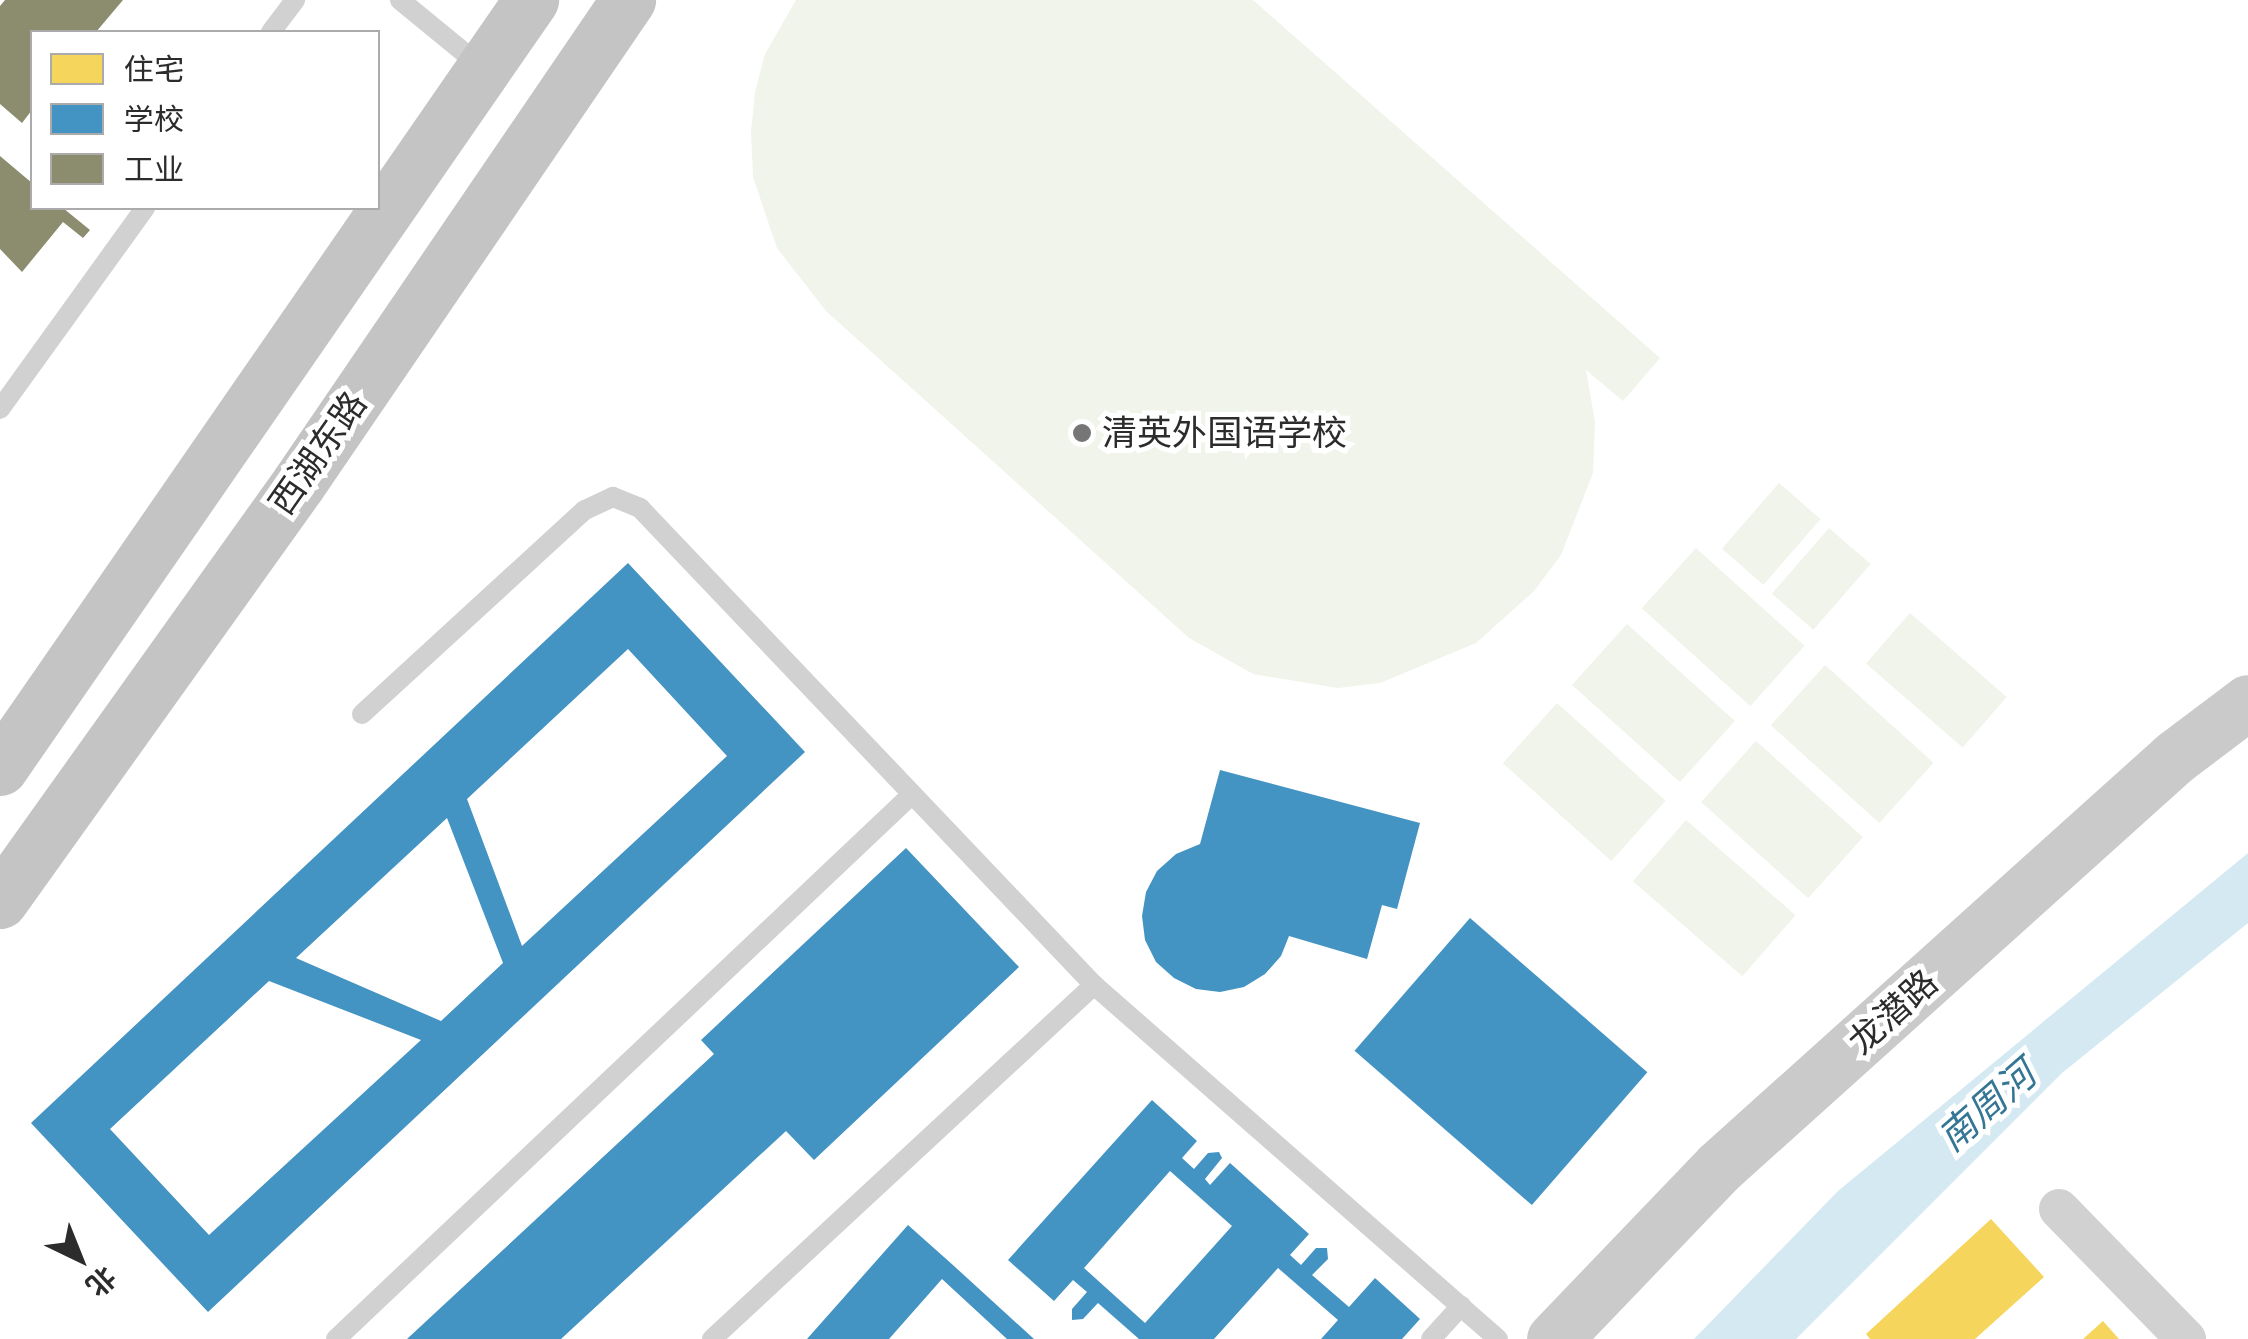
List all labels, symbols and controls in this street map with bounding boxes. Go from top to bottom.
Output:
legend [30,30,380,210]
text: 住宅 [124,48,184,91]
text: 学校 [124,98,184,141]
text: 工业 [124,148,184,191]
street label: 西湖东路 [261,384,375,522]
place label: 清英外国语学校 [1102,412,1347,454]
marker: 清英外国语学校 [1071,422,1093,444]
street label: 龙潜路 [1840,961,1946,1063]
water label: 南周河 [1929,1051,2045,1161]
north arrow [30,1209,130,1309]
text: 北 [77,1257,124,1305]

